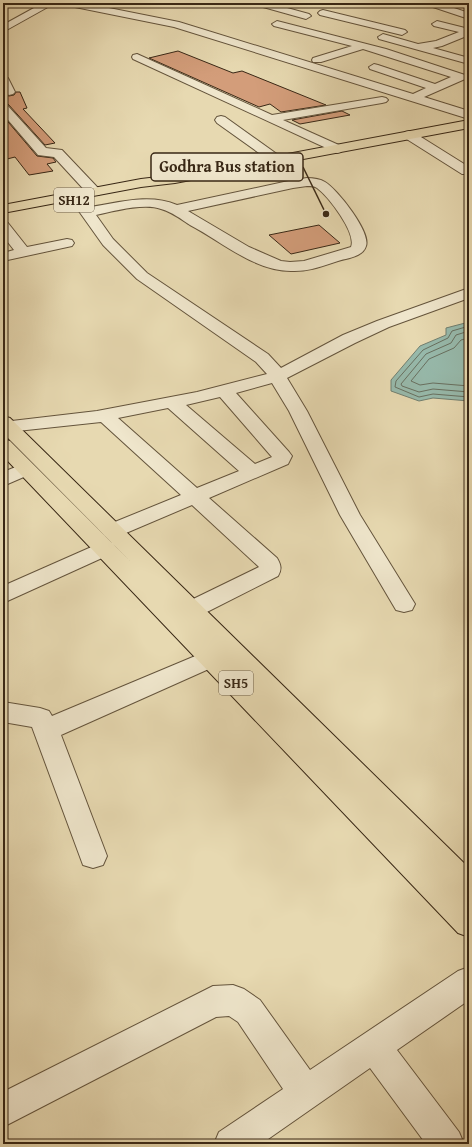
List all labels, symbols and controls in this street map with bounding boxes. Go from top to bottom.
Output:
callout: Godhra Bus station [151,153,303,181]
text: Godhra Bus station [159,154,295,178]
road number: SH12 [54,188,94,212]
road number: SH5 [219,671,253,695]

